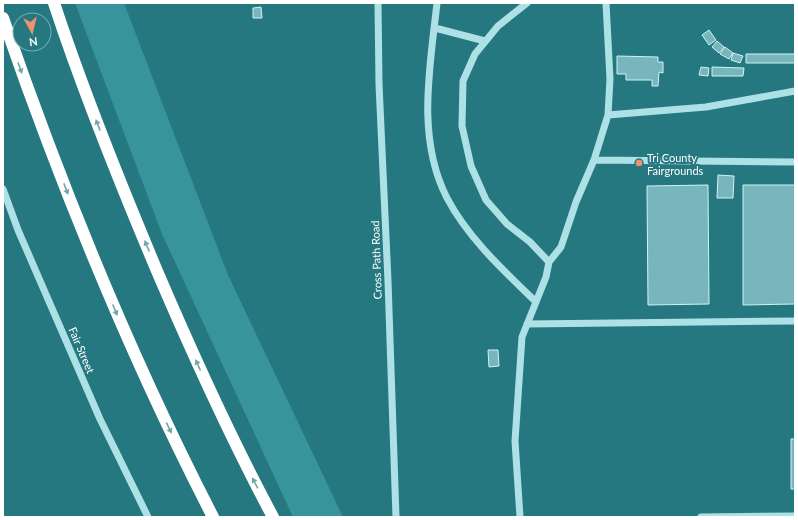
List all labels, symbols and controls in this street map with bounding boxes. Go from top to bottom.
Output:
north arrow [12,12,52,52]
text: N [28,35,39,49]
one-way arrow [18,62,24,74]
one-way arrow [95,119,101,131]
place label: Tri County Fairgrounds [647,151,704,177]
marker: Tri County Fairgrounds [634,158,644,168]
one-way arrow [63,184,69,196]
street label: Cross Path Road [368,220,384,300]
one-way arrow [143,240,149,252]
one-way arrow [111,304,118,316]
street label: Fair Street [66,325,98,375]
one-way arrow [195,360,201,371]
one-way arrow [165,423,172,434]
one-way arrow [251,477,258,488]

